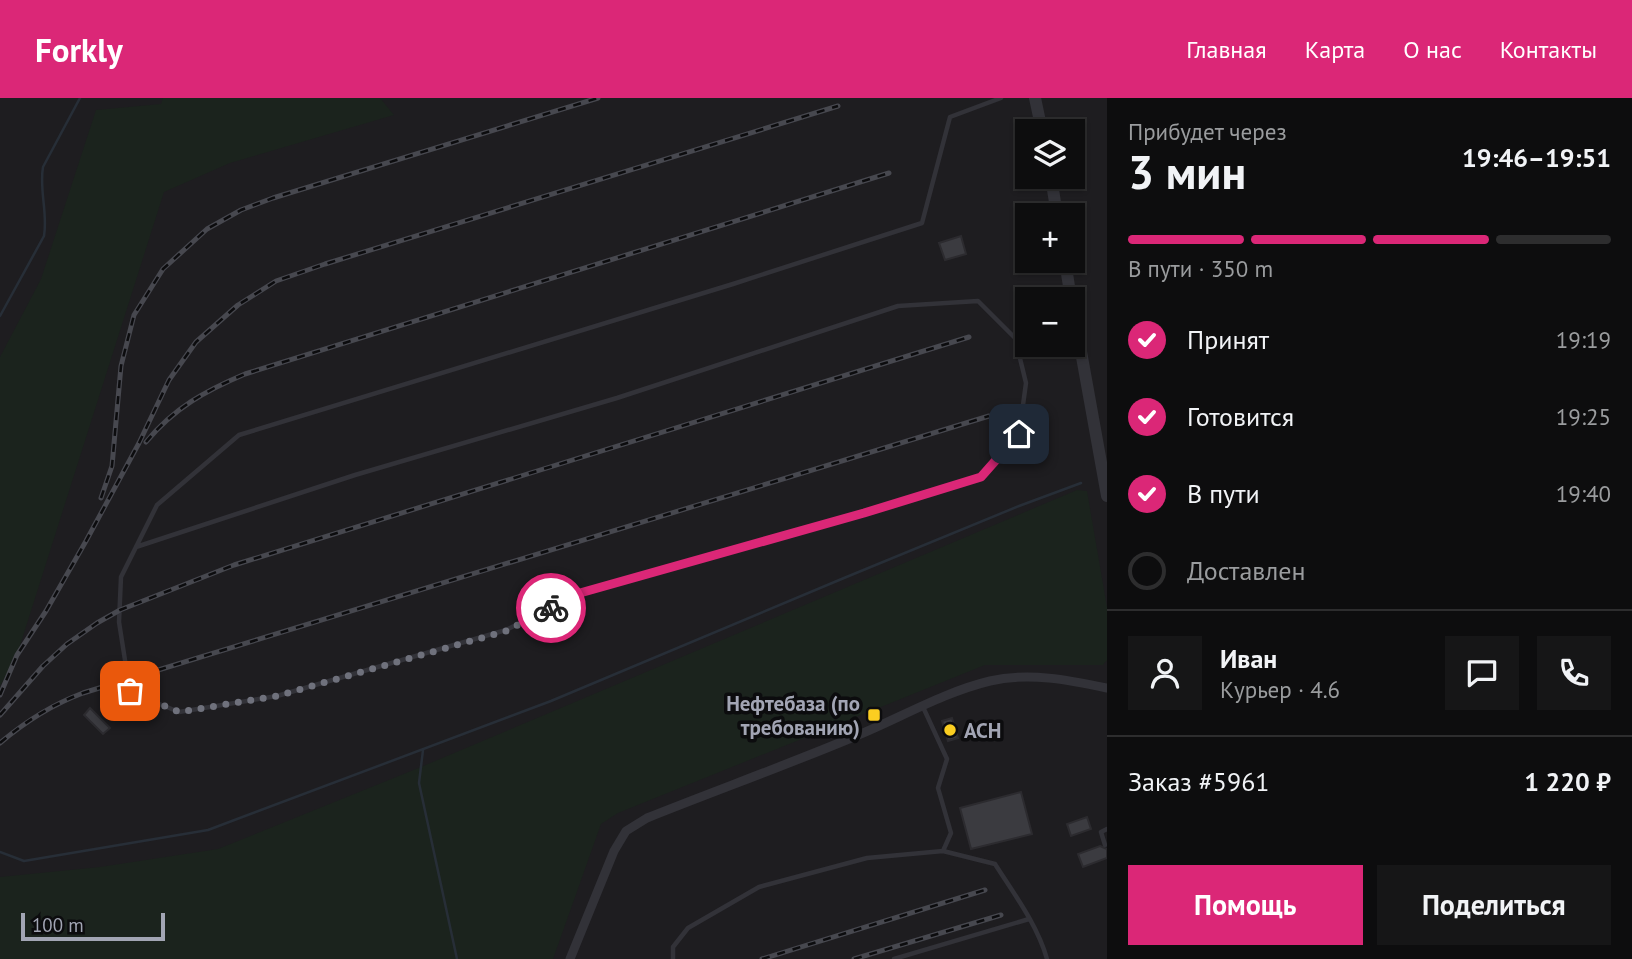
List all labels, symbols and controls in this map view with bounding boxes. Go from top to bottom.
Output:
text: Forkly [35,28,123,71]
text: Главная [1186,34,1267,65]
text: Карта [1305,34,1365,65]
text: О нас [1403,34,1462,65]
text: Контакты [1500,34,1597,65]
text: Прибудет через [1128,117,1287,146]
map controls [1015,119,1085,357]
button: layers [1015,119,1085,189]
text: 19:46–19:51 [1462,141,1611,174]
text: 3 мин [1128,142,1246,202]
button: + [1015,203,1085,273]
text: В пути · 350 m [1128,254,1273,283]
button: − [1015,287,1085,357]
icon: check [1128,321,1166,359]
text: Принят [1187,323,1269,356]
text: 19:19 [1556,325,1611,354]
icon: check [1128,398,1166,436]
text: Готовится [1187,400,1294,433]
text: 19:25 [1556,402,1611,431]
pin [989,404,1049,464]
icon: home [1000,415,1038,453]
icon: check [1128,475,1166,513]
text: В пути [1187,477,1260,510]
text: 19:40 [1556,479,1611,508]
text: Доставлен [1187,554,1306,587]
courier [516,573,586,643]
icon: bike [532,589,570,627]
button: person [1128,636,1202,710]
button: chat [1445,636,1519,710]
button: phone [1537,636,1611,710]
text: Иван [1220,642,1277,675]
pin [100,661,160,721]
icon: bag [111,672,149,710]
text: Курьер · 4.6 [1220,675,1340,704]
place label: Нефтебаза (по требованию) [726,690,860,741]
marker: Нефтебаза (по требованию) [866,707,882,723]
place label: АСН [964,717,1001,744]
marker: АСН [942,722,958,738]
text: Заказ #5961 [1128,765,1270,798]
text: 1 220 ₽ [1524,765,1611,798]
button: Помощь [1128,865,1363,945]
button: Поделиться [1377,865,1611,945]
scale bar [21,910,164,942]
text: 100 m [32,913,84,937]

